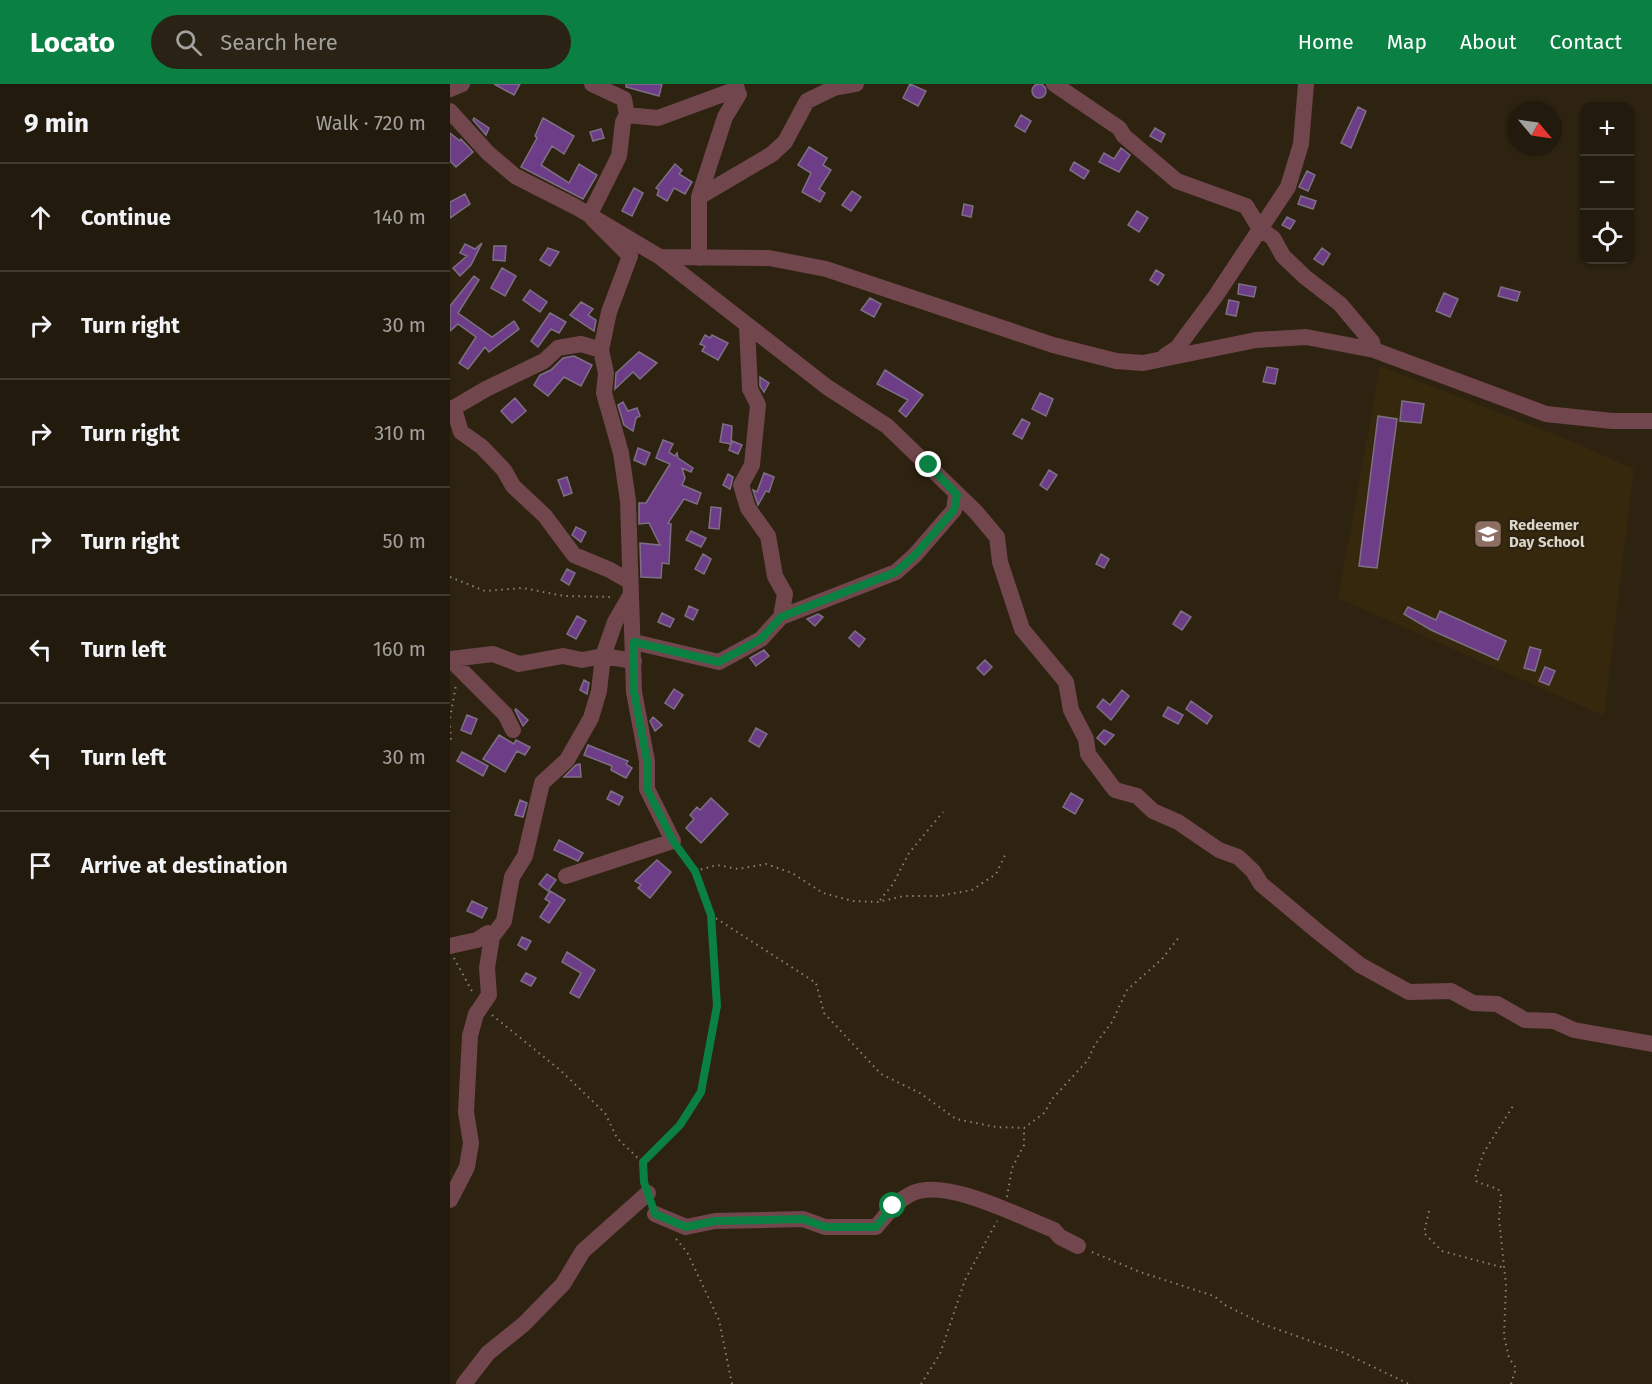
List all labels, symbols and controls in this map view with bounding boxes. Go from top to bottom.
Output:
search box [151,15,571,69]
text: Locato [30,26,115,59]
icon: search [172,26,205,59]
text: Search here [220,29,338,56]
text: Home [1298,29,1354,55]
text: Map [1387,29,1427,55]
text: About [1460,29,1517,55]
text: Contact [1550,29,1622,55]
north arrow [1508,102,1562,156]
map controls [1580,102,1634,264]
button: + [1580,102,1634,156]
text: 9 min [24,108,89,139]
text: Walk · 720 m [316,111,426,135]
button: − [1580,156,1634,210]
icon: ahead [24,201,57,234]
text: Continue [81,204,171,231]
text: 140 m [373,205,426,229]
button: locate [1580,210,1634,264]
icon: right [24,309,57,342]
text: Turn right [81,312,180,339]
text: 30 m [382,313,426,337]
icon: right [24,417,57,450]
text: Turn right [81,420,180,447]
text: 310 m [374,421,426,445]
route end [915,451,941,477]
place label: Redeemer Day School [1509,516,1585,551]
school or university icon: Redeemer Day School [1472,518,1504,550]
icon: right [24,525,57,558]
text: Turn right [81,528,180,555]
text: 50 m [382,529,426,553]
icon: left [24,633,57,666]
text: Turn left [81,636,166,663]
text: 160 m [373,637,426,661]
icon: left [24,741,57,774]
text: Turn left [81,744,166,771]
text: 30 m [382,745,426,769]
icon: arrive [24,849,57,882]
text: Arrive at destination [81,852,288,879]
route start [879,1192,905,1218]

